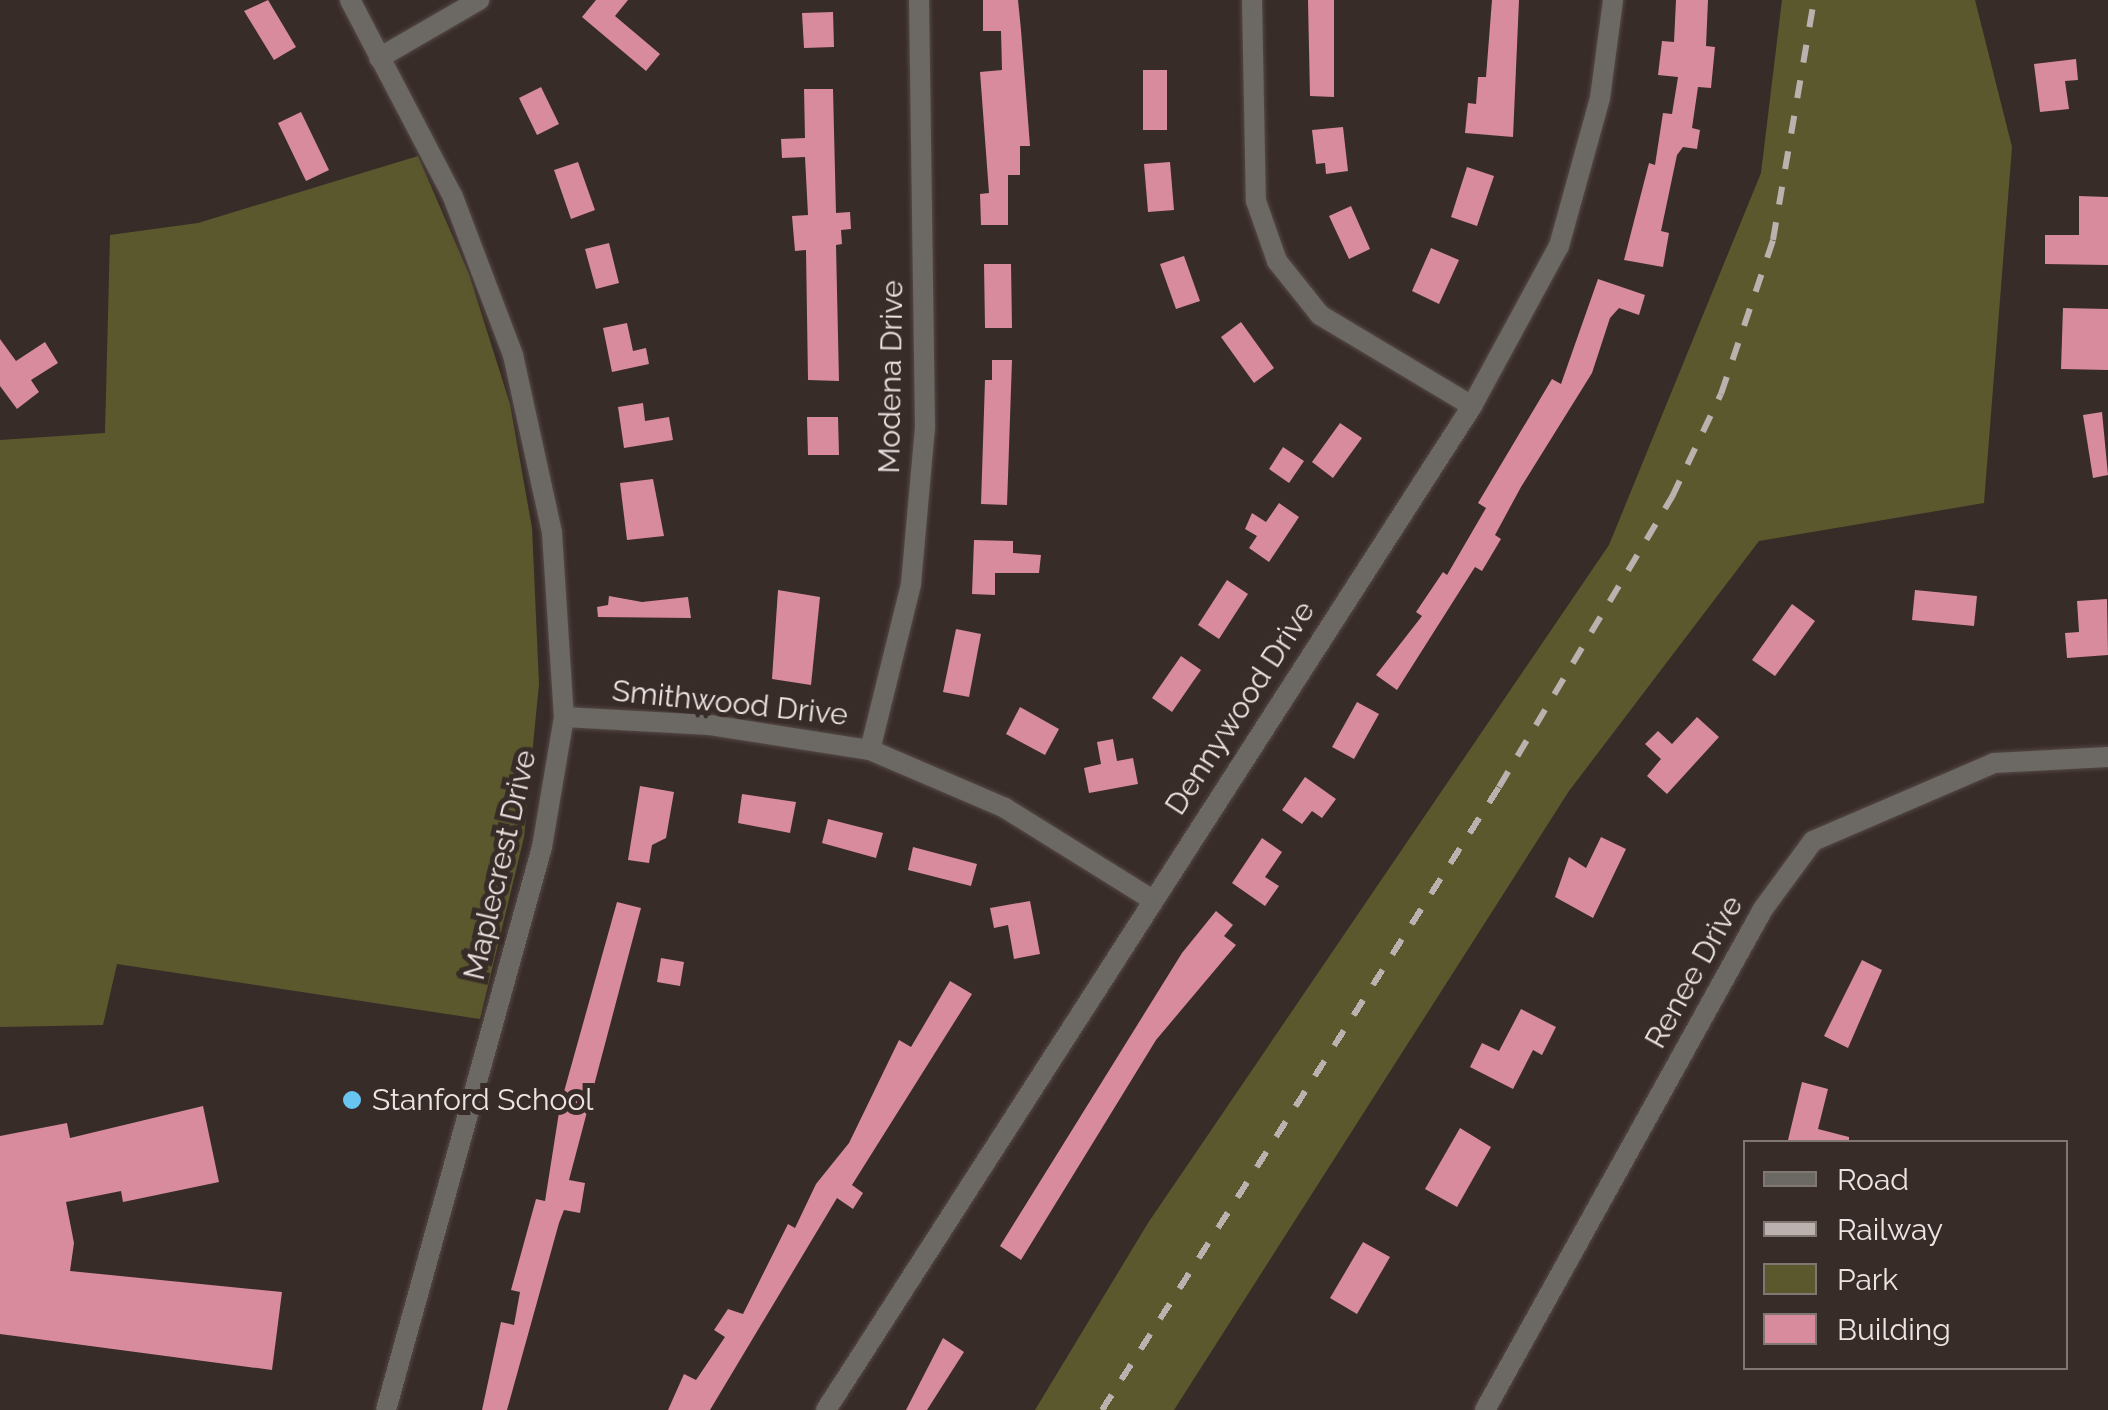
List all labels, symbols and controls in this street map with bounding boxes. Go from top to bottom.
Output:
street label: Modena Drive [871,280,911,474]
street label: Dennywood Drive [1158,594,1322,822]
street label: Smithwood Drive [610,673,850,733]
street label: Maplecrest Drive [456,747,544,983]
street label: Renee Drive [1637,890,1751,1054]
place label: Stanford School [372,1082,593,1118]
marker: Stanford School [341,1089,363,1111]
legend [1743,1140,2068,1370]
text: Road [1837,1162,1909,1197]
text: Railway [1837,1212,1943,1247]
text: Park [1837,1262,1898,1297]
text: Building [1837,1312,1951,1347]

